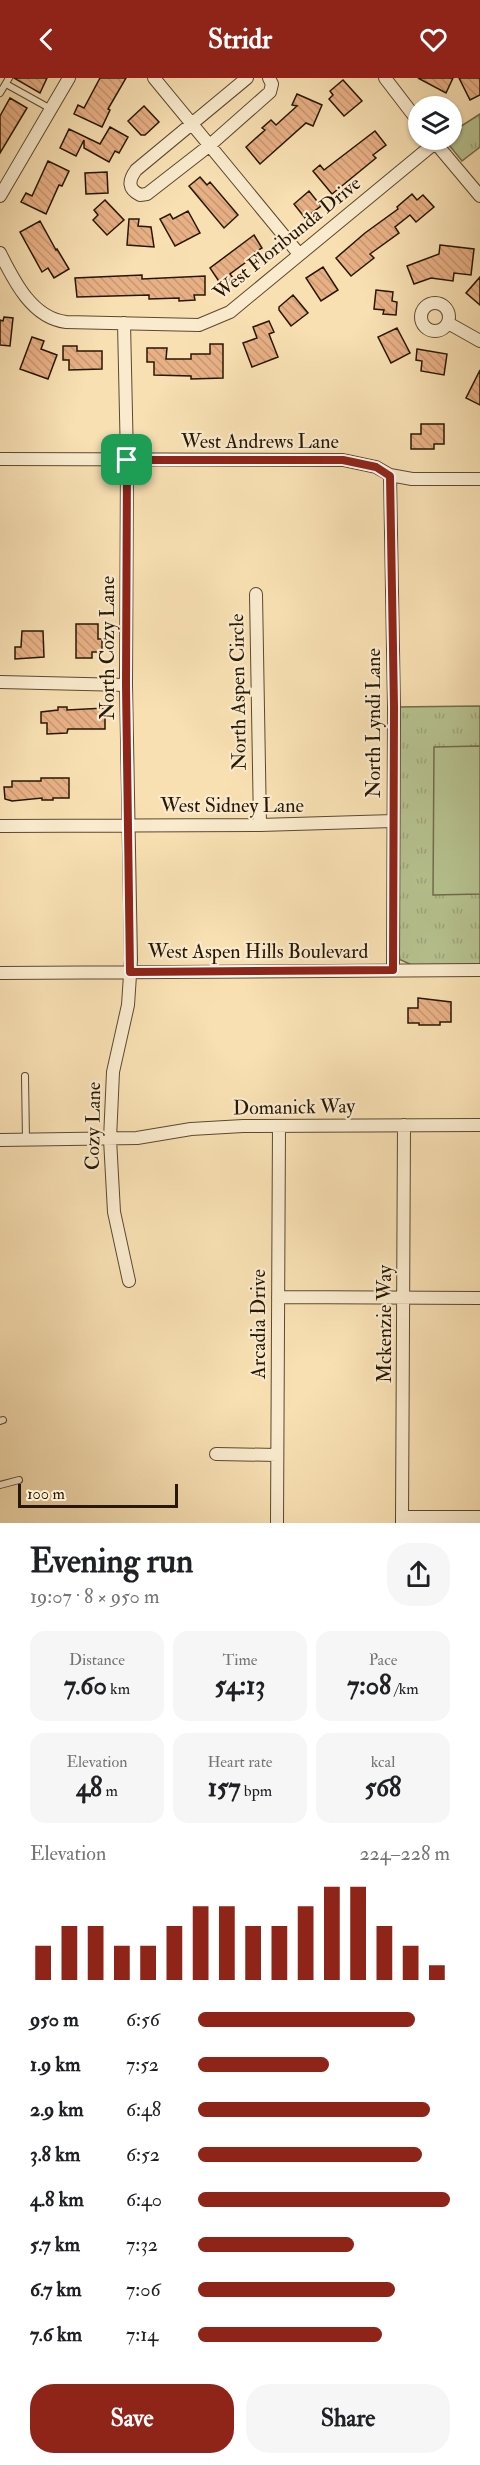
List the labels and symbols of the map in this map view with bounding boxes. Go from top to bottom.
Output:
street label: West Floribunda Drive [207,171,366,306]
street label: West Andrews Lane [180,429,339,454]
pin [101,434,152,485]
street label: North Cozy Lane [95,576,120,720]
street label: North Aspen Circle [224,613,253,771]
street label: North Lyndi Lane [361,648,386,798]
street label: West Sidney Lane [159,793,304,818]
street label: West Aspen Hills Boulevard [147,939,368,965]
street label: Cozy Lane [80,1082,106,1170]
street label: Domanick Way [233,1093,357,1121]
street label: Mckenzie Way [372,1264,397,1383]
street label: Arcadia Drive [246,1269,271,1380]
scale bar [18,1481,178,1508]

